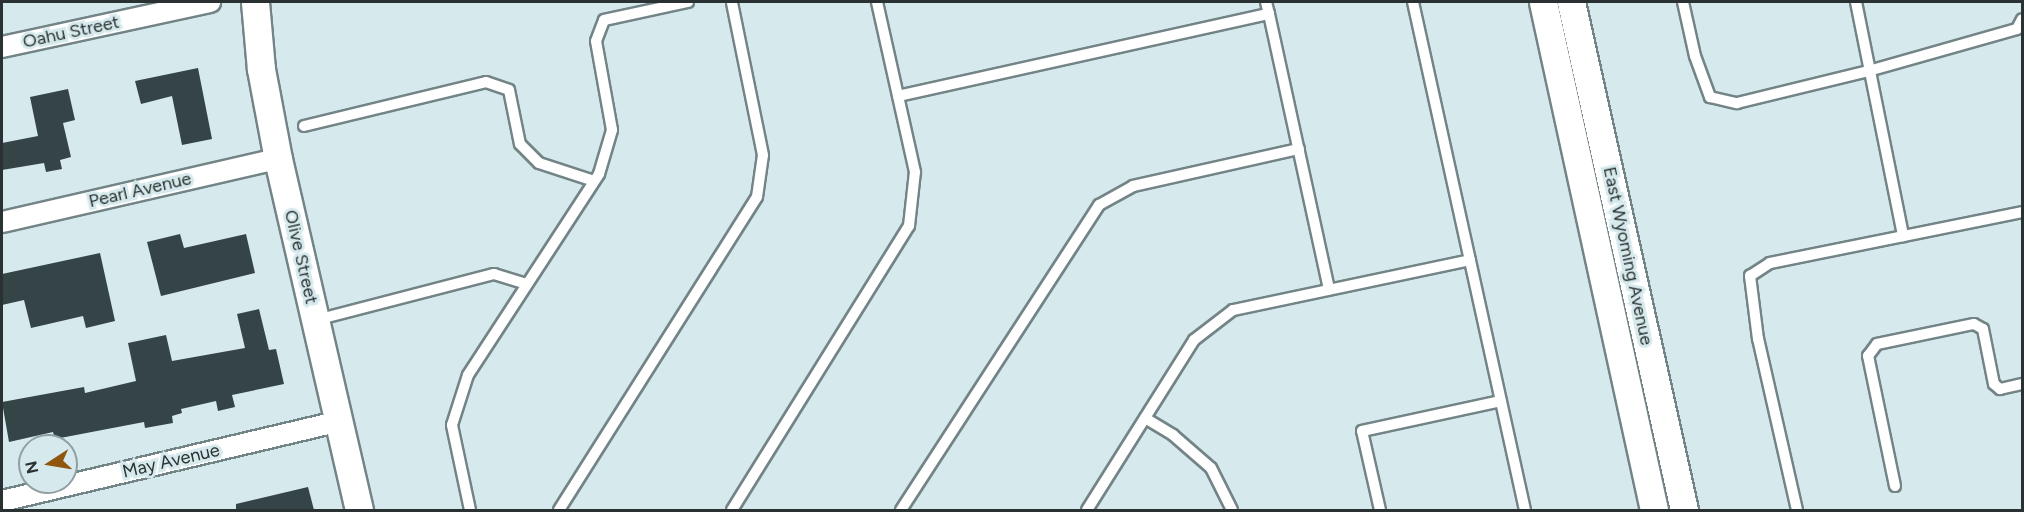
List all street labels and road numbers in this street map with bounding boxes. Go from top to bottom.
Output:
street label: Oahu Street [21,11,121,53]
street label: East Wyoming Avenue [1599,165,1657,347]
street label: Pearl Avenue [87,168,193,212]
street label: Olive Street [280,208,322,306]
street label: May Avenue [120,439,222,483]

